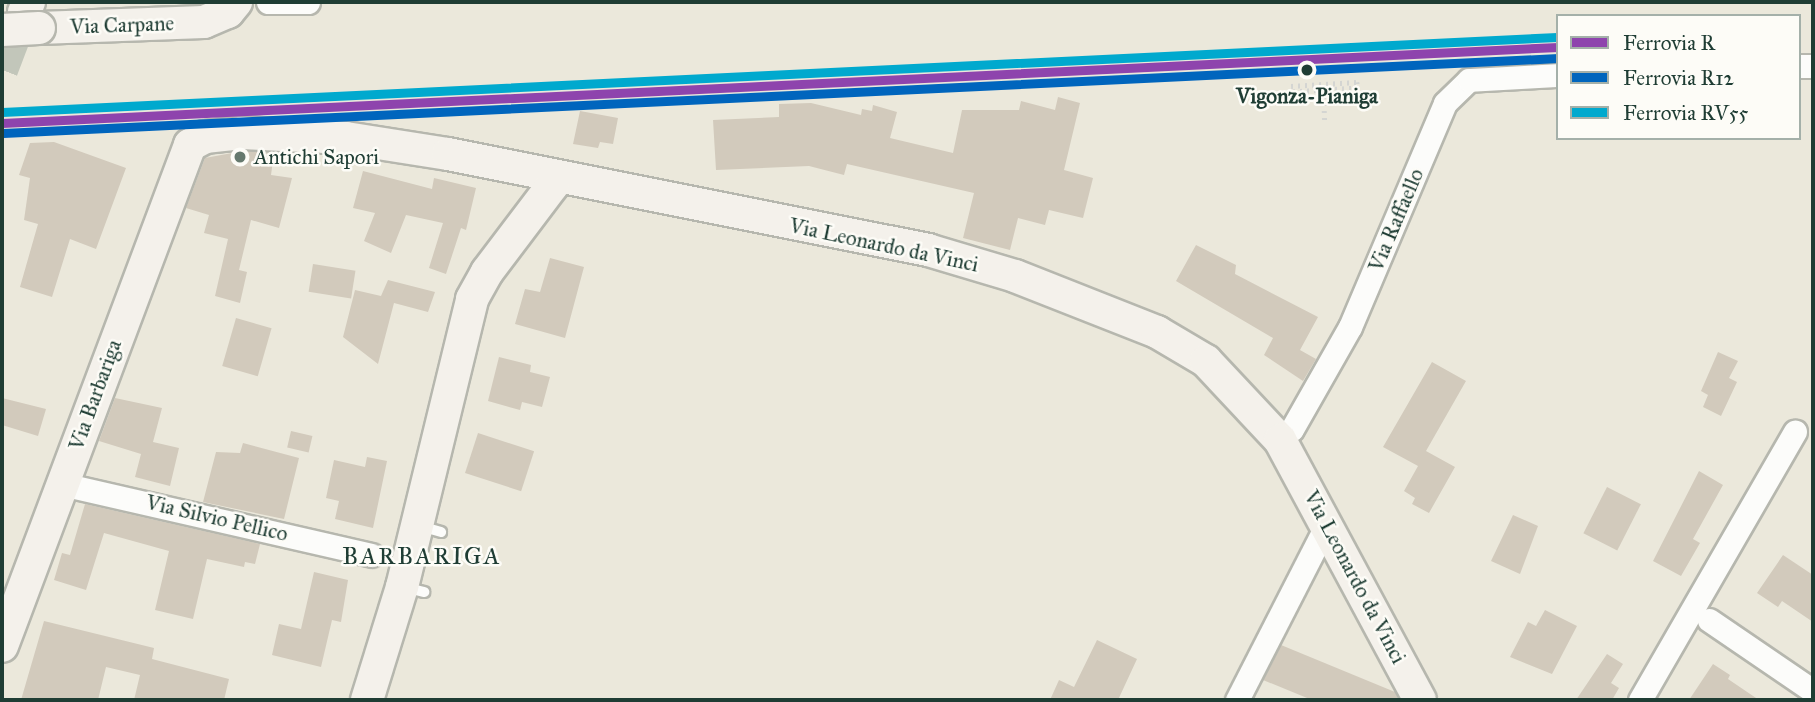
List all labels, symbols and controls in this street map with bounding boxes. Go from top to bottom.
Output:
street label: Via Carpane [69,11,175,39]
legend [1556,14,1801,140]
text: Ferrovia R [1623,30,1715,56]
marker: Vigonza-Pianiga [1296,59,1318,81]
text: Ferrovia R12 [1623,65,1734,91]
place label: Vigonza-Pianiga [1236,83,1378,109]
text: Ferrovia RV55 [1623,100,1748,126]
place label: Antichi Sapori [254,144,379,170]
marker: Antichi Sapori [232,149,248,165]
street label: Via Raffaello [1363,165,1429,275]
street label: Via Leonardo da Vinci [787,213,981,277]
street label: Via Barbariga [63,336,127,454]
street label: Via Leonardo da Vinci [1299,486,1411,668]
street label: Via Silvio Pellico [144,489,290,547]
district label: BARBARIGA [343,543,501,571]

